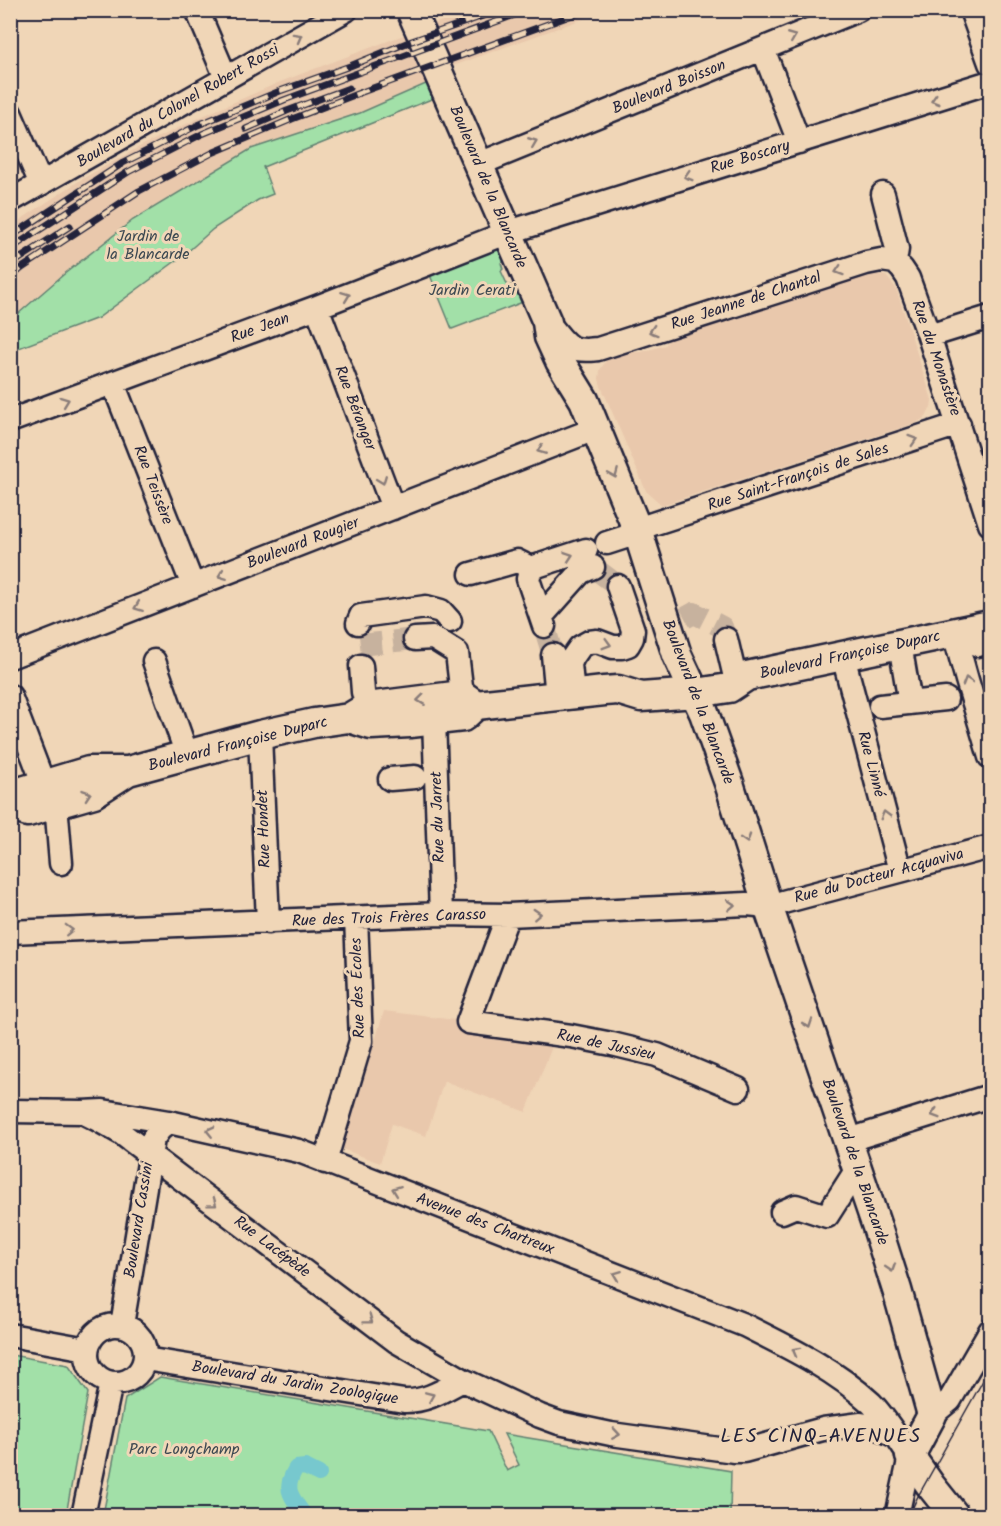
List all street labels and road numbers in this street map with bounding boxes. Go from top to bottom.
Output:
street label: Boulevard du Colonel Robert Rossi [72,37,285,174]
street label: Boulevard Boisson [608,53,730,121]
street label: Boulevard de la Blancarde [442,102,534,272]
street label: Rue Boscary [707,133,793,181]
street label: Rue Jeanne de Chantal [668,265,825,337]
street label: Rue du Monastère [904,297,968,419]
street label: Rue Jean [227,306,293,350]
street label: Rue Béranger [327,362,383,456]
street label: Rue Saint-François de Sales [704,436,892,518]
street label: Rue Teissère [126,442,180,528]
street label: Boulevard Rougier [243,510,364,576]
street label: Boulevard de la Blancarde [655,616,741,788]
street label: Boulevard Françoise Duparc [757,624,943,686]
street label: Boulevard Françoise Duparc [146,710,330,778]
street label: Rue Linné [850,728,892,801]
street label: Rue du Jarret [424,770,452,863]
street label: Rue Hondet [250,789,278,869]
street label: Rue du Docteur Acquaviva [791,841,967,911]
street label: Rue des Trois Frères Carasso [291,902,487,934]
street label: Rue des Écoles [344,937,372,1039]
street label: Rue de Jussieu [555,1022,658,1068]
street label: Boulevard de la Blancarde [815,1075,895,1249]
street label: Boulevard Cassini [117,1159,161,1280]
street label: Avenue des Chartreux [412,1186,559,1262]
street label: Rue Lacépède [228,1210,316,1284]
street label: Boulevard du Jardin Zoologique [190,1354,400,1412]

